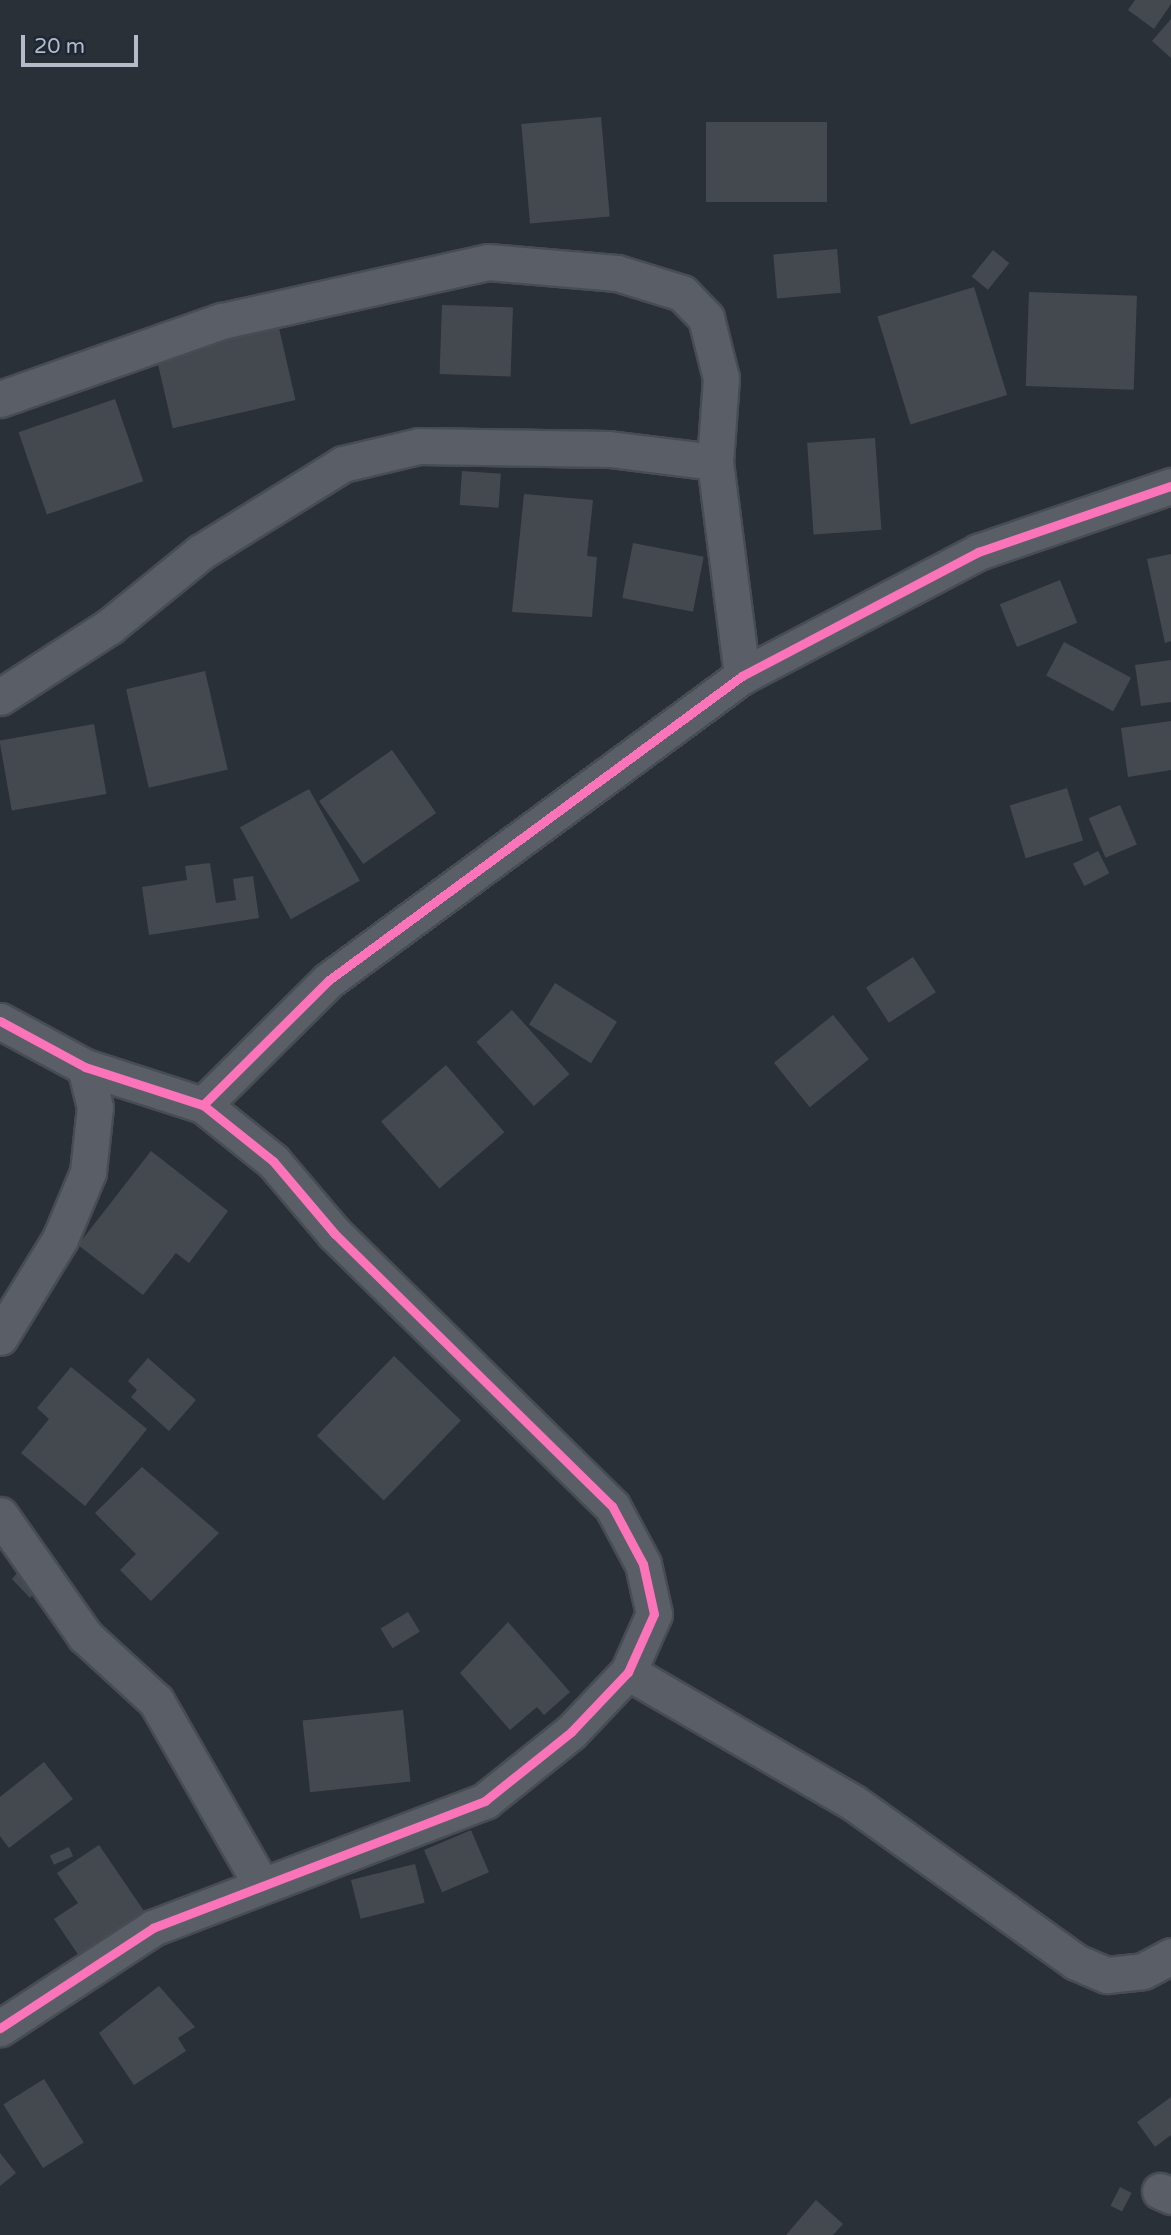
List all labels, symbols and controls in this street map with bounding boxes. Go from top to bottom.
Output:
scale bar [24,21,142,65]
text: 20 m [34,34,85,59]

